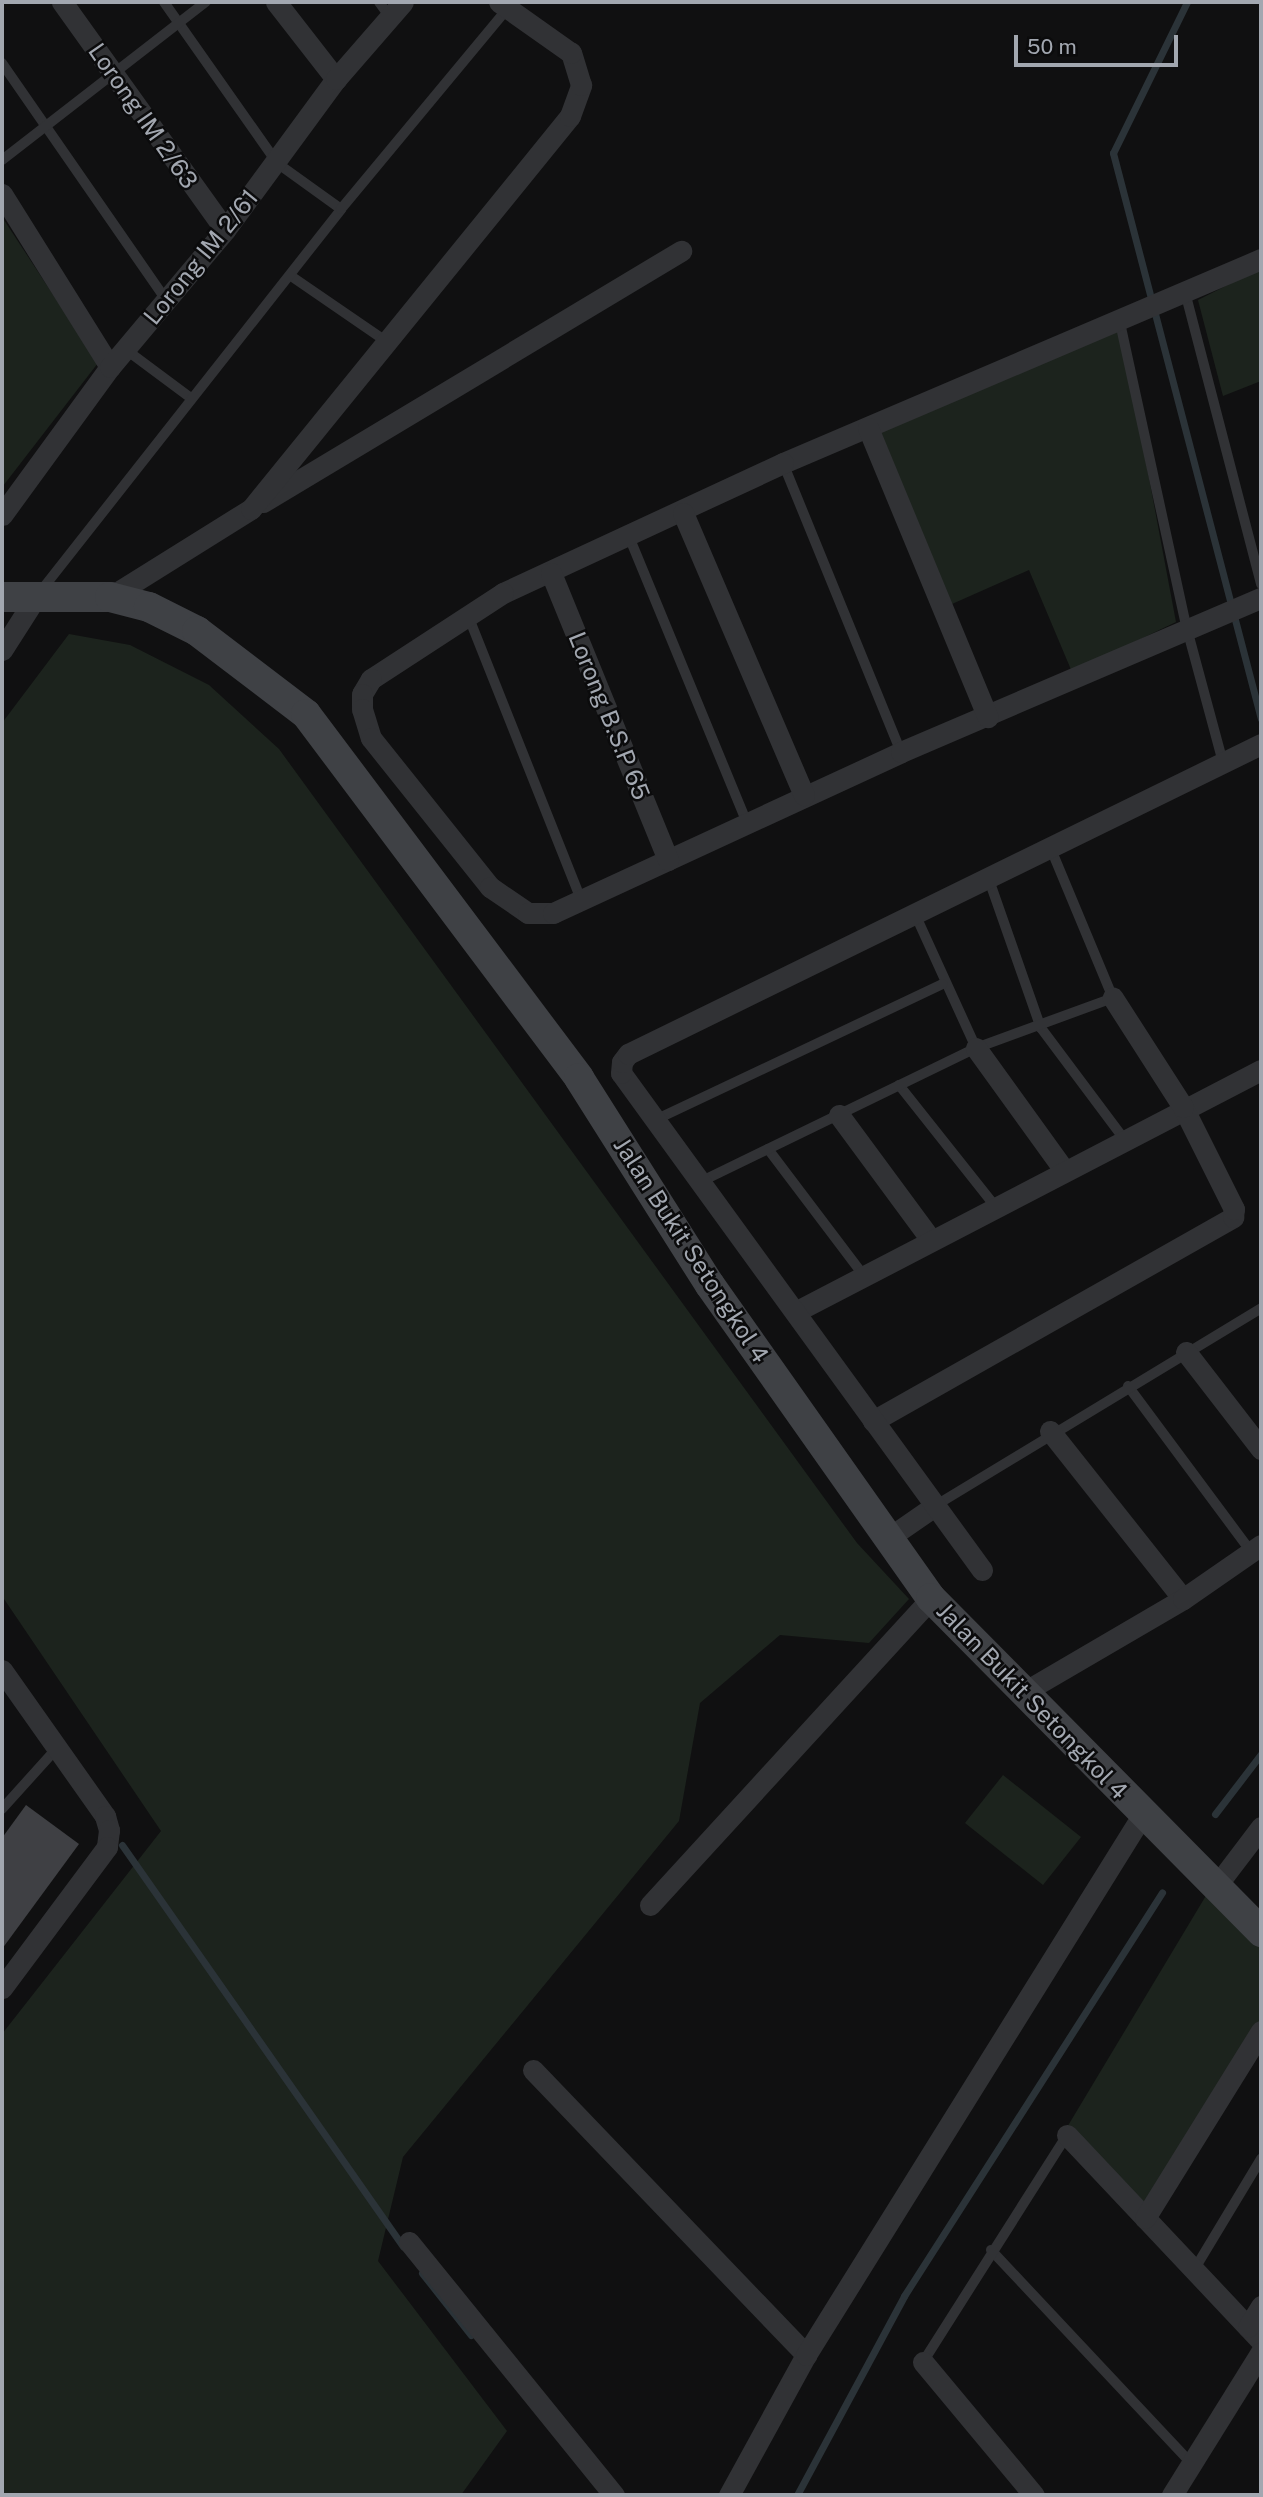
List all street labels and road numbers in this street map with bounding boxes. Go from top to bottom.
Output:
street label: Lorong IM 2/63 [82,38,204,194]
street label: Lorong IM 2/61 [138,184,264,330]
street label: Lorong B.S.P 65 [562,628,656,804]
street label: Jalan Bukit Setongkol 4 [607,1132,775,1368]
street label: Jalan Bukit Setongkol 4 [930,1597,1134,1805]

